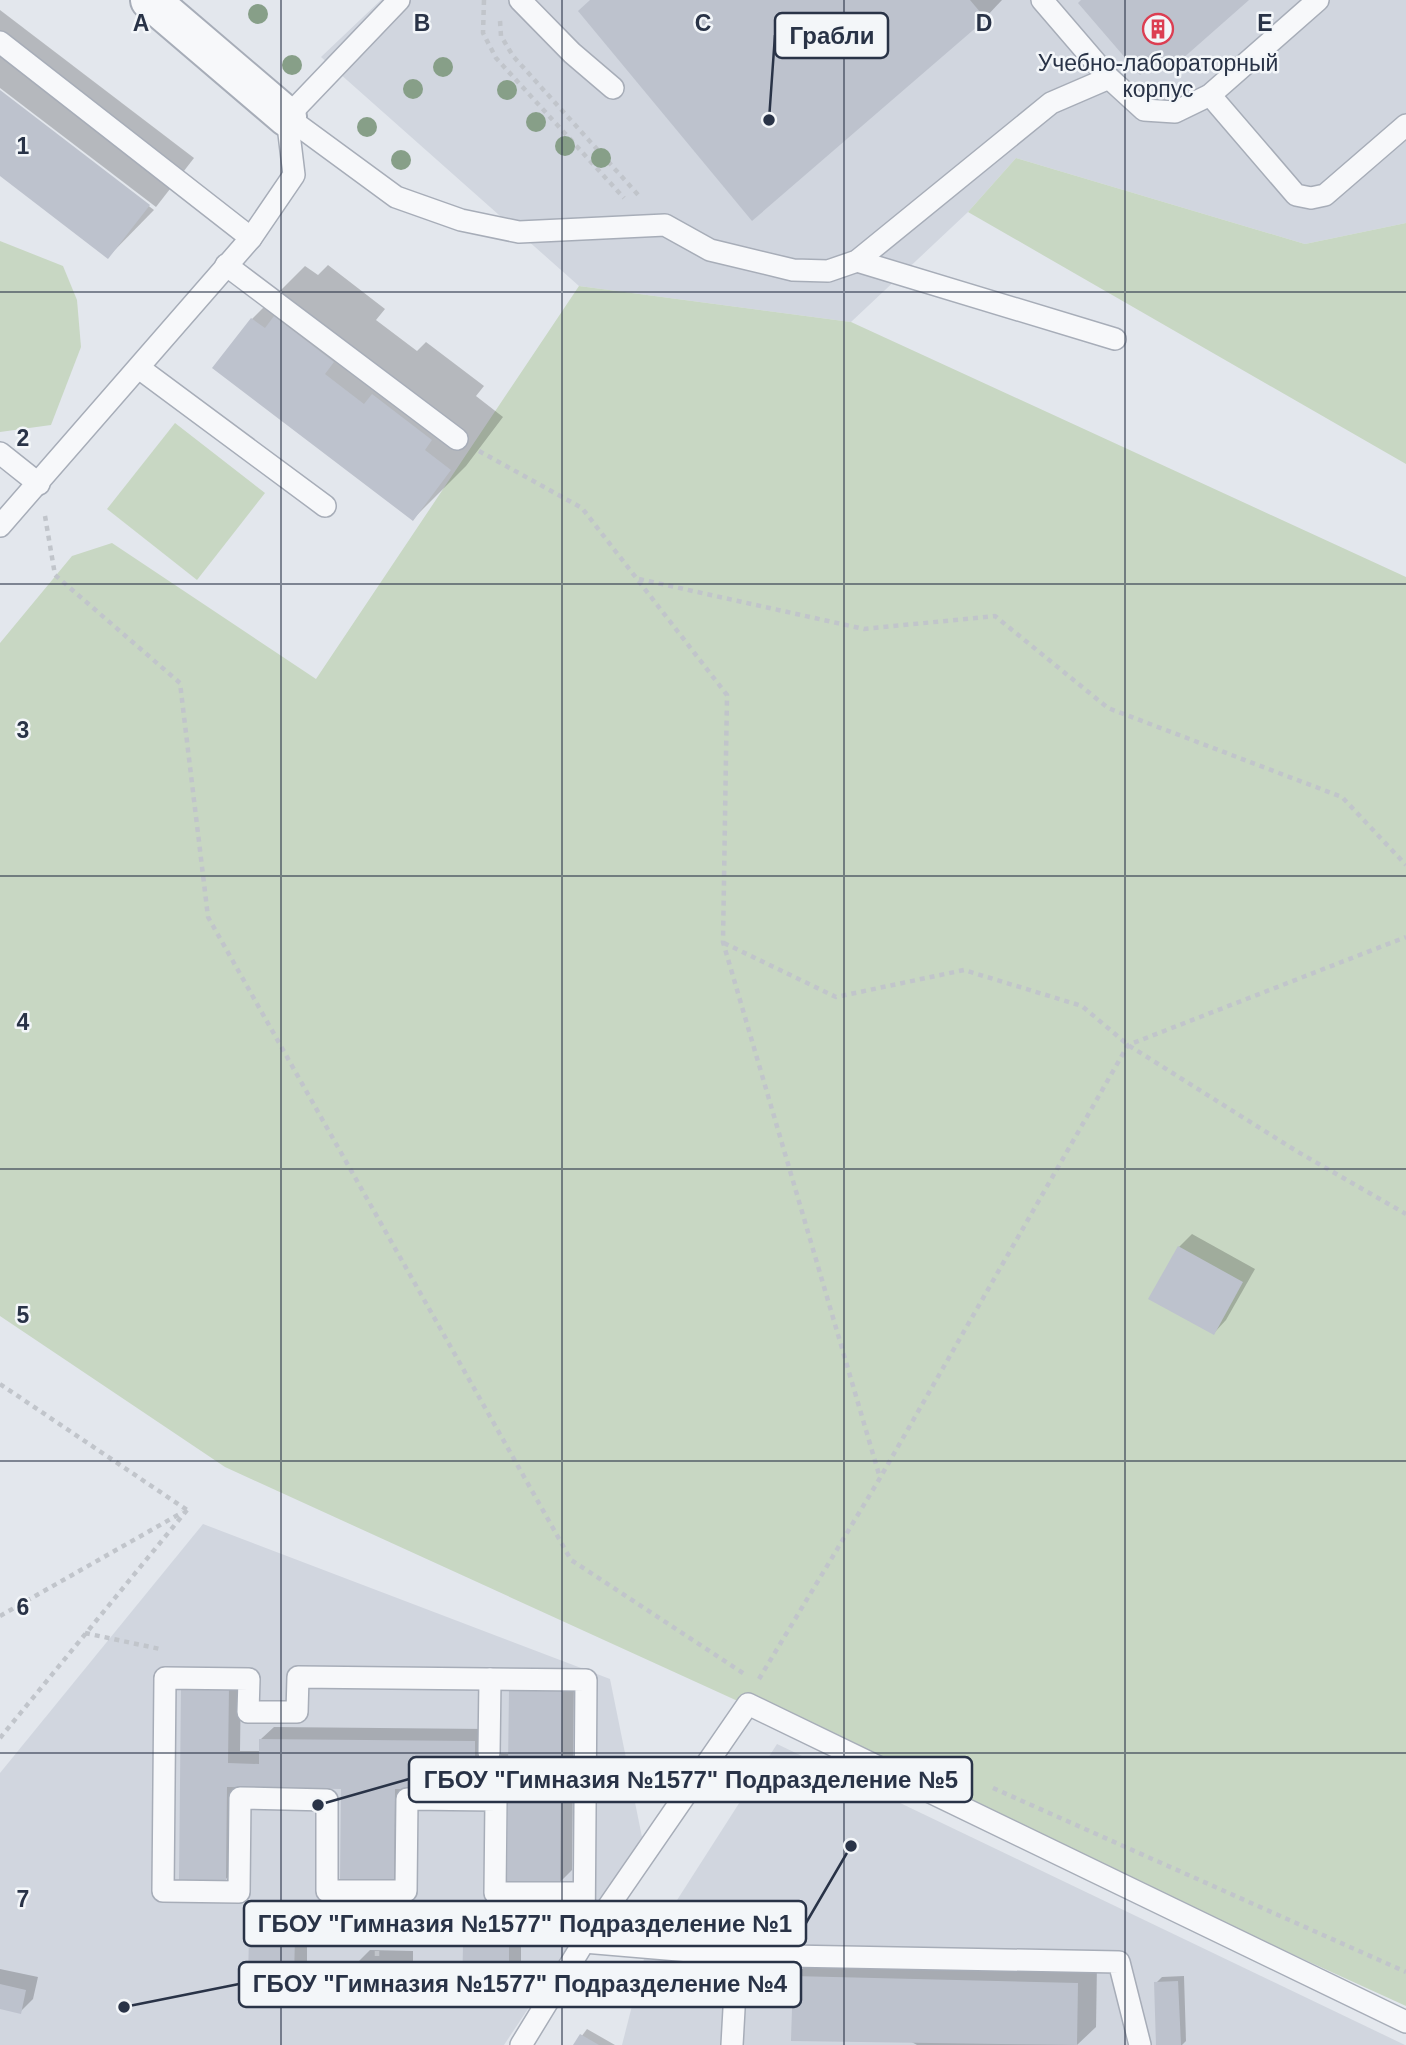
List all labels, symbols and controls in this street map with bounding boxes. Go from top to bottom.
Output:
text: A [133,10,149,36]
text: B [414,10,430,36]
text: C [695,10,711,36]
text: D [976,10,992,36]
text: E [1257,10,1273,36]
building icon: Учебно-лабораторный корпус [1141,12,1175,46]
callout: Грабли [775,13,888,58]
text: Грабли [790,22,874,49]
place label: Учебно-лабораторный корпус [1038,50,1278,102]
text: 1 [17,133,30,159]
text: 2 [17,425,29,451]
text: 3 [17,717,29,743]
text: 4 [17,1009,30,1035]
text: 5 [17,1302,30,1328]
text: 6 [17,1594,29,1620]
callout: ГБОУ "Гимназия №1577" Подразделение №5 [409,1757,972,1802]
text: ГБОУ "Гимназия №1577" Подразделение №5 [424,1766,958,1793]
text: 7 [17,1886,29,1912]
callout: ГБОУ "Гимназия №1577" Подразделение №1 [244,1901,806,1946]
text: ГБОУ "Гимназия №1577" Подразделение №1 [258,1910,792,1937]
callout: ГБОУ "Гимназия №1577" Подразделение №4 [239,1962,801,2007]
text: ГБОУ "Гимназия №1577" Подразделение №4 [253,1970,788,1997]

